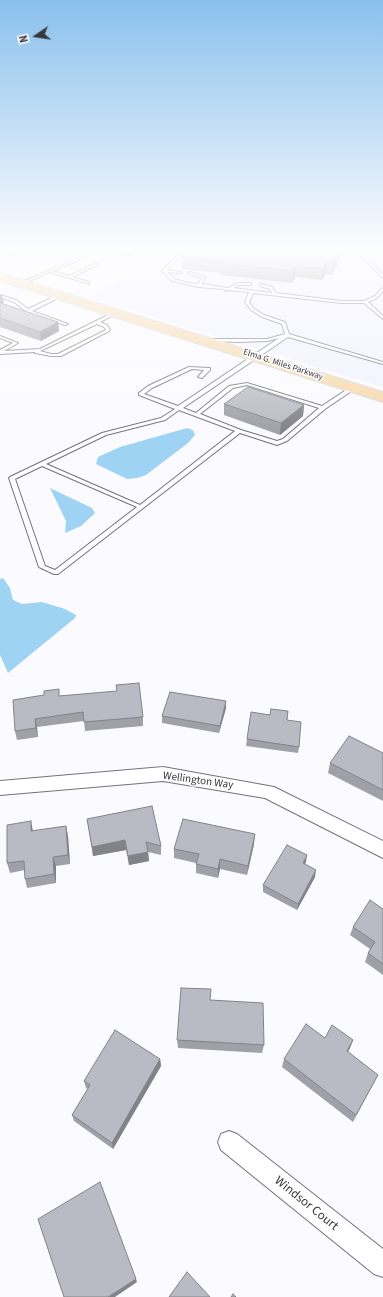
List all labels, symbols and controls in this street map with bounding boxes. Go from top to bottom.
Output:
north arrow [16,16,56,56]
text: N [16,34,32,44]
street label: Elma G. Miles Parkway [242,347,324,383]
street label: Wellington Way [162,770,234,792]
street label: Windsor Court [271,1173,341,1235]

